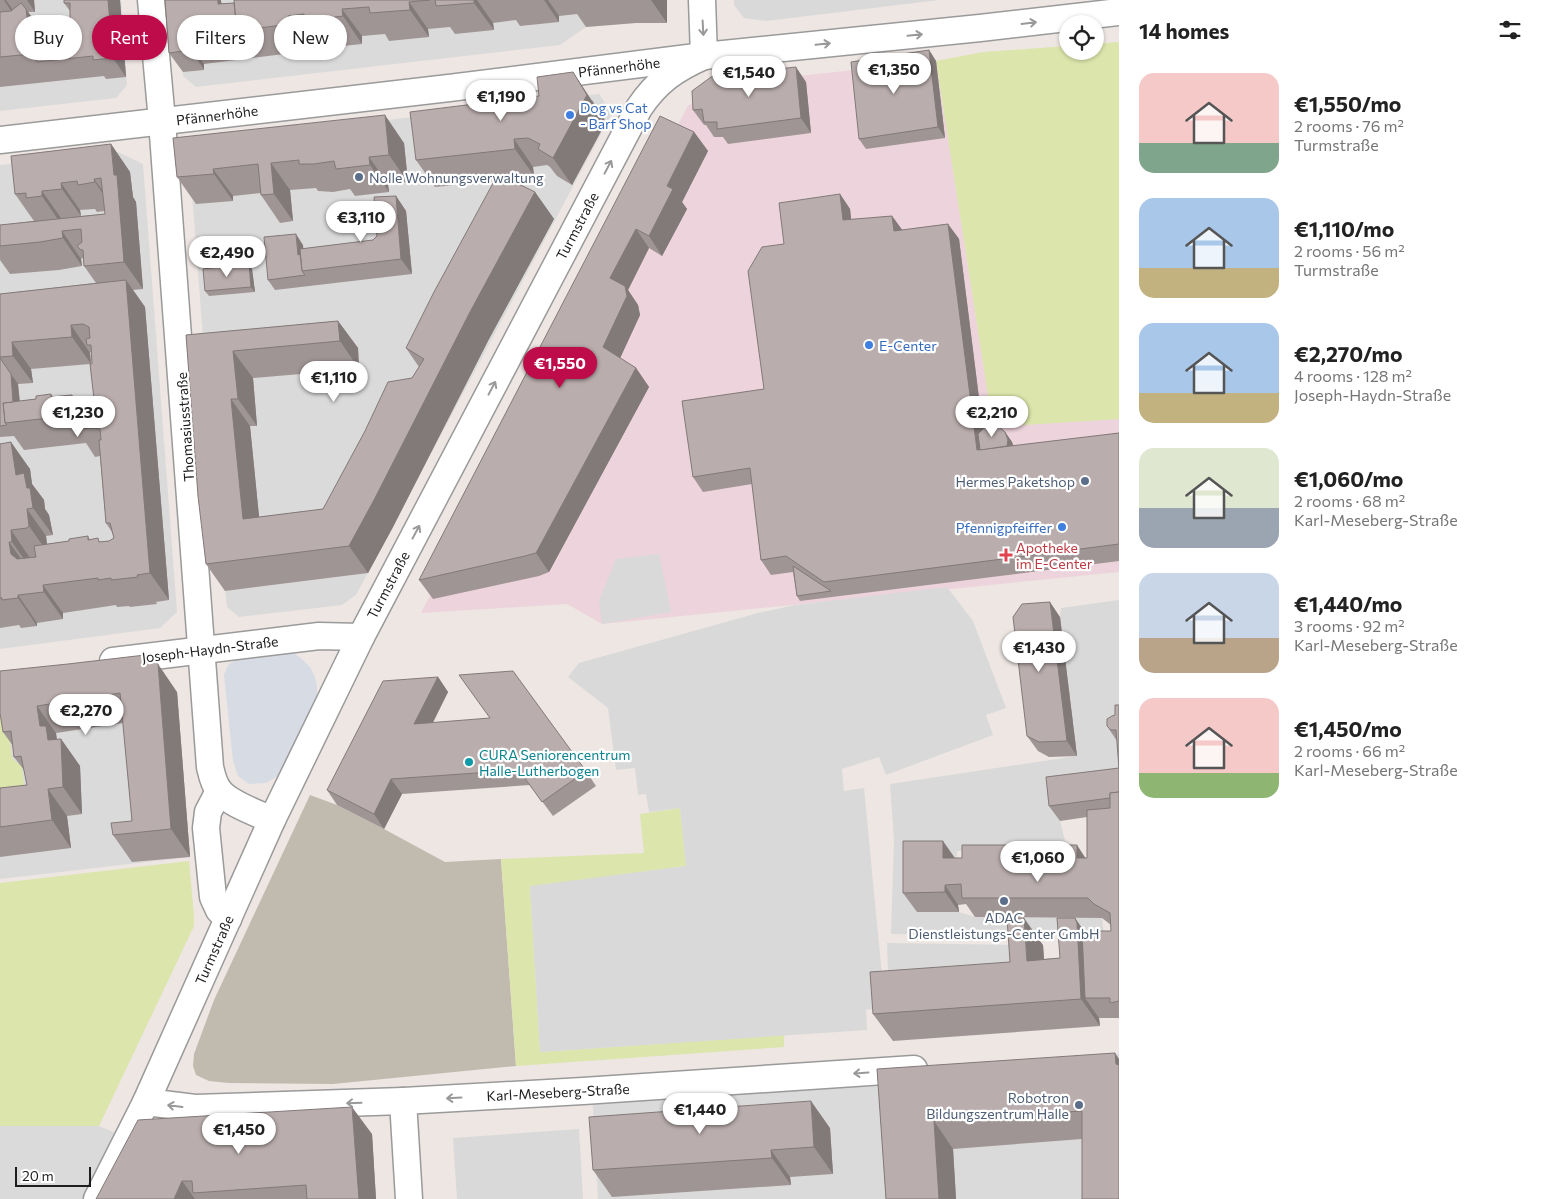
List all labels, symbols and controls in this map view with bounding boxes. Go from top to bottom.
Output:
chip: Buy [15,15,82,60]
chip: Rent [92,15,167,60]
chip: Filters [177,15,264,60]
chip: New [274,15,347,60]
map controls [1059,15,1104,60]
button: locate [1059,15,1104,60]
icon: filters [1496,16,1524,44]
one-way arrow [1021,18,1037,28]
text: 14 homes [1139,18,1229,43]
one-way arrow [698,20,707,36]
one-way arrow [907,30,923,40]
one-way arrow [814,39,830,49]
pin: €1,350 [853,52,935,95]
street label: Pfännerhöhe [577,54,661,80]
pin: €1,540 [708,56,790,98]
text: €1,350 [868,59,920,78]
text: €1,540 [723,62,775,81]
pin: €1,190 [460,80,542,122]
text: €1,190 [476,86,526,105]
text: €1,550/mo [1294,91,1401,116]
icon: home [1179,93,1239,153]
place label: Dog vs Cat - Barf Shop [580,99,652,132]
street label: Pfännerhöhe [175,102,259,128]
marker: Dog vs Cat - Barf Shop [564,109,576,121]
text: 2 rooms · 76 m² [1294,116,1404,135]
text: Turmstraße [1294,135,1379,154]
one-way arrow [603,159,613,174]
place label: Nolle Wohnungsverwaltung [369,169,544,186]
marker: Nolle Wohnungsverwaltung [353,171,365,183]
street label: Turmstraße [552,189,602,263]
pin: €3,110 [320,200,402,243]
text: €3,110 [337,207,385,226]
text: €1,110/mo [1294,216,1394,241]
icon: home [1179,218,1239,278]
pin: €2,490 [186,236,268,278]
text: 2 rooms · 56 m² [1294,241,1405,260]
text: €2,490 [200,242,254,261]
text: Turmstraße [1294,260,1379,279]
place label: E-Center [879,337,937,354]
marker: E-Center [863,339,875,351]
text: €2,270/mo [1294,341,1402,366]
icon: home [1179,343,1239,403]
pin: €1,550 [519,346,601,389]
text: €1,550 [534,353,586,372]
pin: €1,110 [293,360,375,403]
text: 4 rooms · 128 m² [1294,366,1412,385]
text: €1,110 [311,367,357,386]
street label: Thomasiusstraße [173,372,197,482]
one-way arrow [488,381,497,396]
text: Joseph-Haydn-Straße [1294,385,1451,404]
pin: €1,230 [37,396,119,438]
pin: €2,210 [951,396,1033,438]
text: €1,230 [52,402,104,421]
text: €2,210 [966,402,1018,421]
text: €1,060/mo [1294,466,1403,491]
icon: home [1179,468,1239,528]
place label: Hermes Paketshop [955,473,1075,490]
marker: Hermes Paketshop [1079,475,1091,487]
text: 2 rooms · 68 m² [1294,491,1405,510]
text: Karl-Meseberg-Straße [1294,510,1458,529]
place label: Pfennigpfeiffer [956,519,1052,536]
marker: Pfennigpfeiffer [1056,521,1068,533]
one-way arrow [412,525,421,540]
place label: Apotheke im E-Center [1016,539,1093,572]
street label: Turmstraße [363,548,413,622]
marker: Apotheke im E-Center [1000,549,1012,561]
text: €1,440/mo [1294,591,1402,616]
icon: home [1179,593,1239,653]
text: 3 rooms · 92 m² [1294,616,1405,635]
pin: €1,430 [998,630,1080,673]
street label: Joseph-Haydn-Straße [141,632,279,666]
text: Karl-Meseberg-Straße [1294,635,1458,654]
text: €1,430 [1013,637,1065,656]
pin: €2,270 [45,694,127,736]
text: €2,270 [60,700,112,719]
text: €1,450/mo [1294,716,1402,741]
icon: home [1179,718,1239,778]
text: 2 rooms · 66 m² [1294,741,1405,760]
place label: CURA Seniorencentrum Halle-Lutherbogen [479,746,631,779]
marker: CURA Seniorencentrum Halle-Lutherbogen [463,756,475,768]
text: Karl-Meseberg-Straße [1294,760,1458,779]
pin: €1,060 [997,840,1079,883]
text: €1,060 [1011,847,1065,866]
marker: ADAC Dienstleistungs-Center GmbH [998,895,1010,907]
place label: ADAC Dienstleistungs-Center GmbH [908,909,1100,942]
street label: Turmstraße [191,913,237,987]
one-way arrow [853,1068,869,1077]
street label: Karl-Meseberg-Straße [486,1080,630,1104]
place label: Robotron Bildungszentrum Halle [926,1089,1069,1122]
pin: €1,440 [659,1092,741,1135]
one-way arrow [447,1094,463,1103]
one-way arrow [347,1098,363,1107]
text: €1,440 [674,1099,726,1118]
marker: Robotron Bildungszentrum Halle [1073,1099,1085,1111]
one-way arrow [167,1101,183,1111]
pin: €1,450 [198,1112,280,1155]
text: €1,450 [213,1119,265,1138]
scale bar [15,1164,91,1187]
text: 20 m [22,1167,54,1184]

